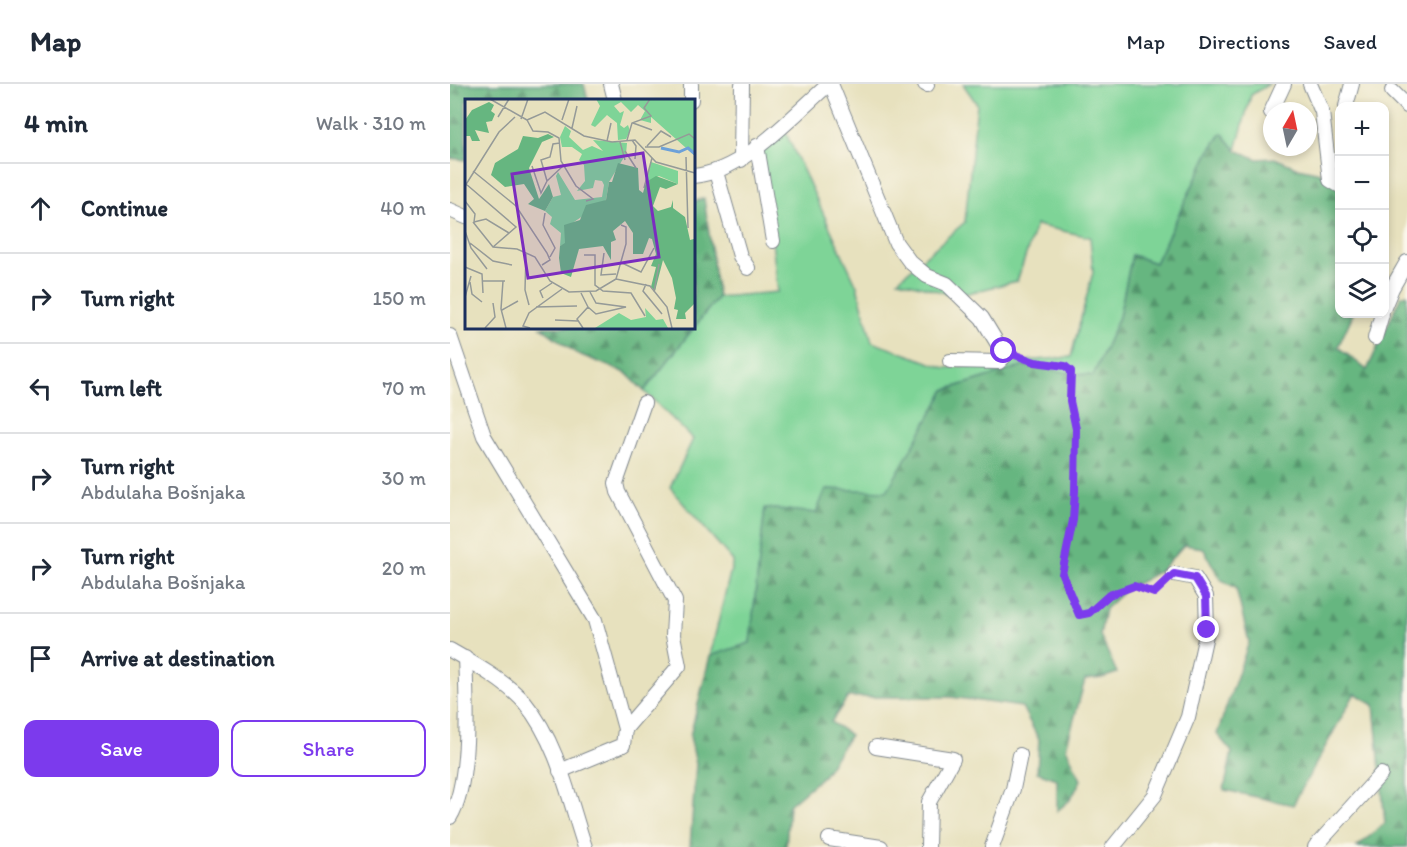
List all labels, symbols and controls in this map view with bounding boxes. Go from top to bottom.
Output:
text: Map [30,24,81,58]
text: Map [1127,29,1165,54]
text: Directions [1198,29,1290,54]
text: Saved [1323,29,1377,54]
inset map [465,99,694,328]
north arrow [1263,102,1317,156]
map controls [1335,102,1389,318]
button: + [1335,102,1389,156]
text: 4 min [24,107,88,139]
text: Walk · 310 m [316,111,426,135]
button: − [1335,156,1389,210]
icon: ahead [24,192,57,225]
text: Continue [81,195,168,222]
text: 40 m [380,196,426,220]
button: locate [1335,210,1389,264]
button: layers [1335,264,1389,318]
icon: right [24,282,57,315]
text: Turn right [81,285,175,312]
text: 150 m [373,286,426,310]
route start [990,337,1016,363]
icon: left [24,372,57,405]
text: Turn left [81,375,162,402]
text: 70 m [382,376,426,400]
text: Turn right [81,453,175,480]
icon: right [24,462,57,495]
text: 30 m [381,466,426,490]
text: Abdulaha Bošnjaka [81,480,245,504]
text: Turn right [81,543,175,570]
icon: right [24,552,57,585]
text: 20 m [382,556,426,580]
text: Abdulaha Bošnjaka [81,570,245,594]
route end [1193,616,1219,642]
icon: arrive [24,642,57,675]
text: Arrive at destination [81,645,275,672]
button: Save [24,720,219,777]
button: Share [231,720,426,777]

